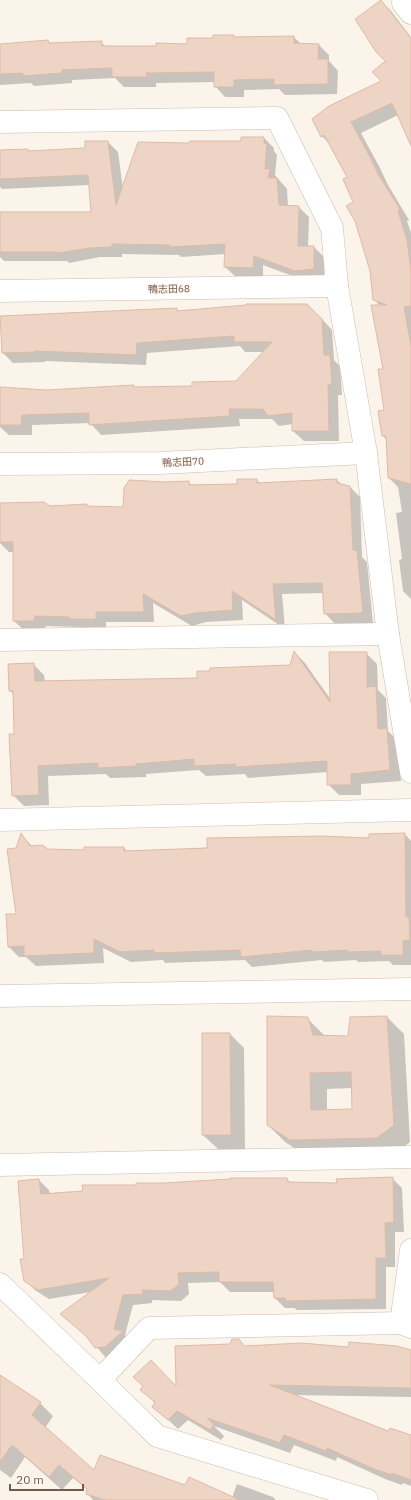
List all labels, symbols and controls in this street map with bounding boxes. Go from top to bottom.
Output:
street label: 鴨志田68 [148,282,190,296]
street label: 鴨志田70 [162,454,204,470]
scale bar [10,1466,83,1492]
text: 20 m [16,1472,44,1487]

